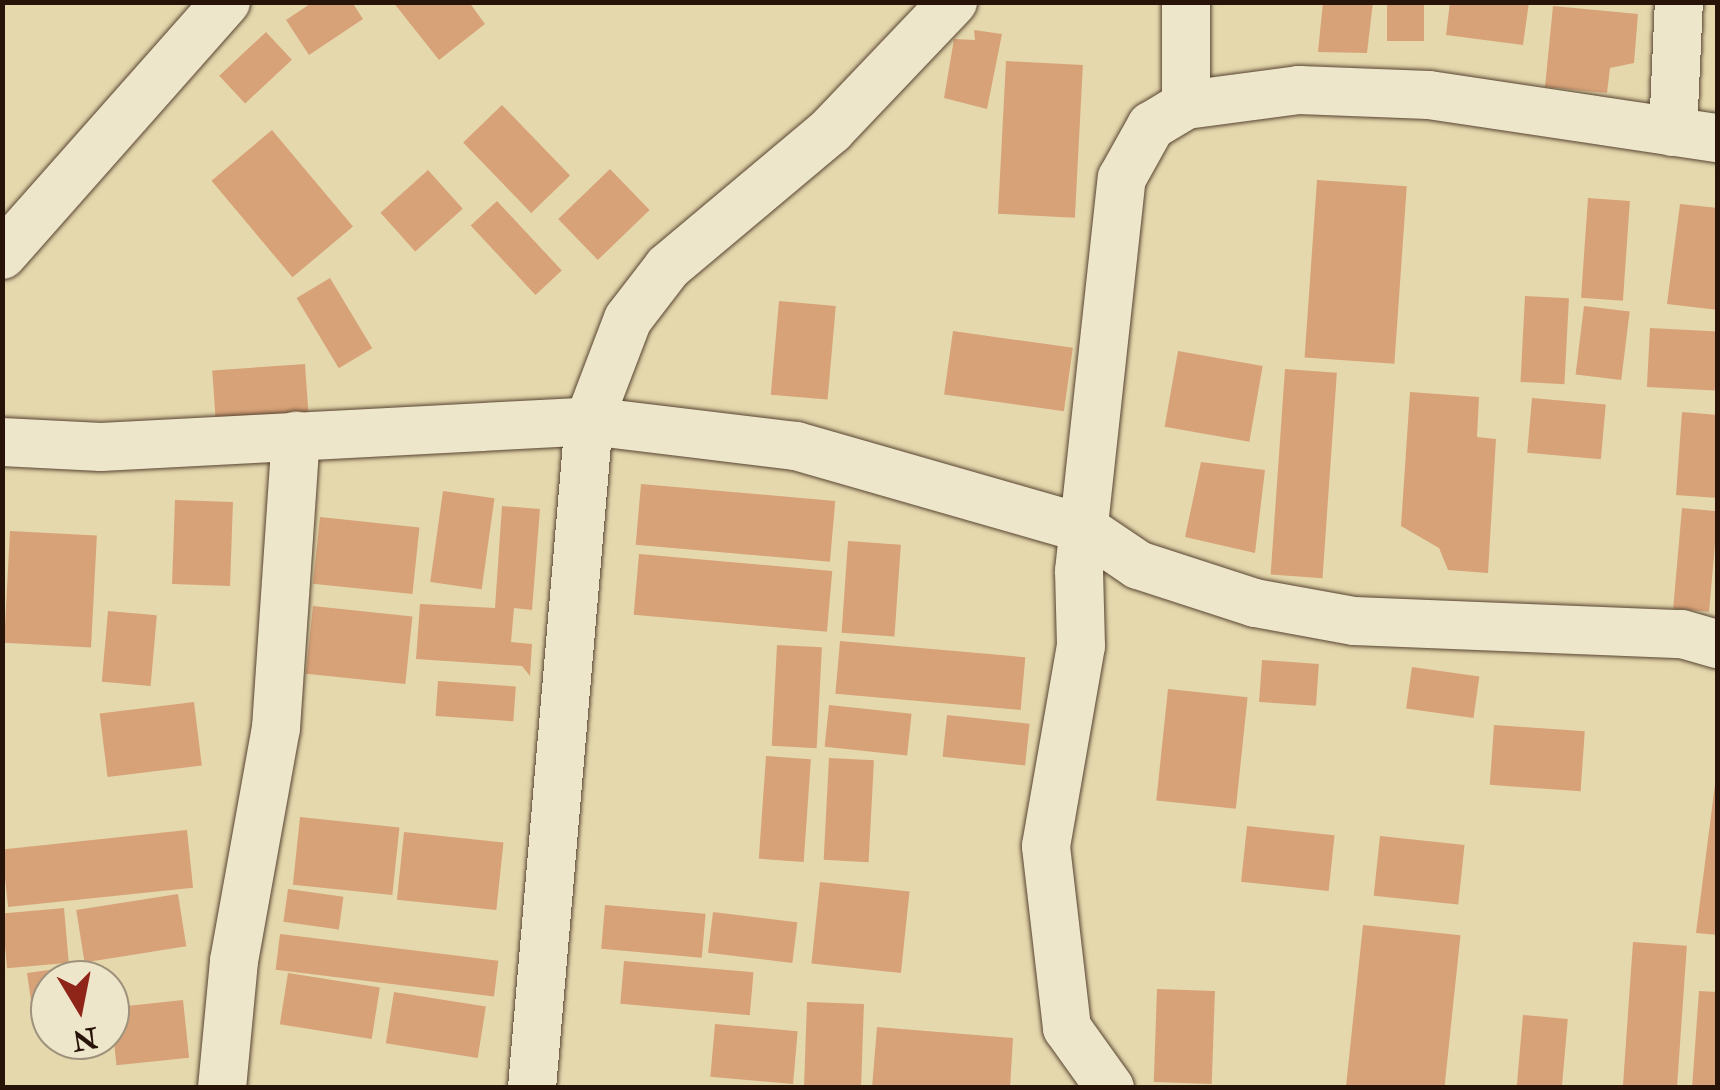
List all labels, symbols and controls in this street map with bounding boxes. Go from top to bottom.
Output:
north arrow [30,960,130,1060]
text: N [70,1019,100,1057]

